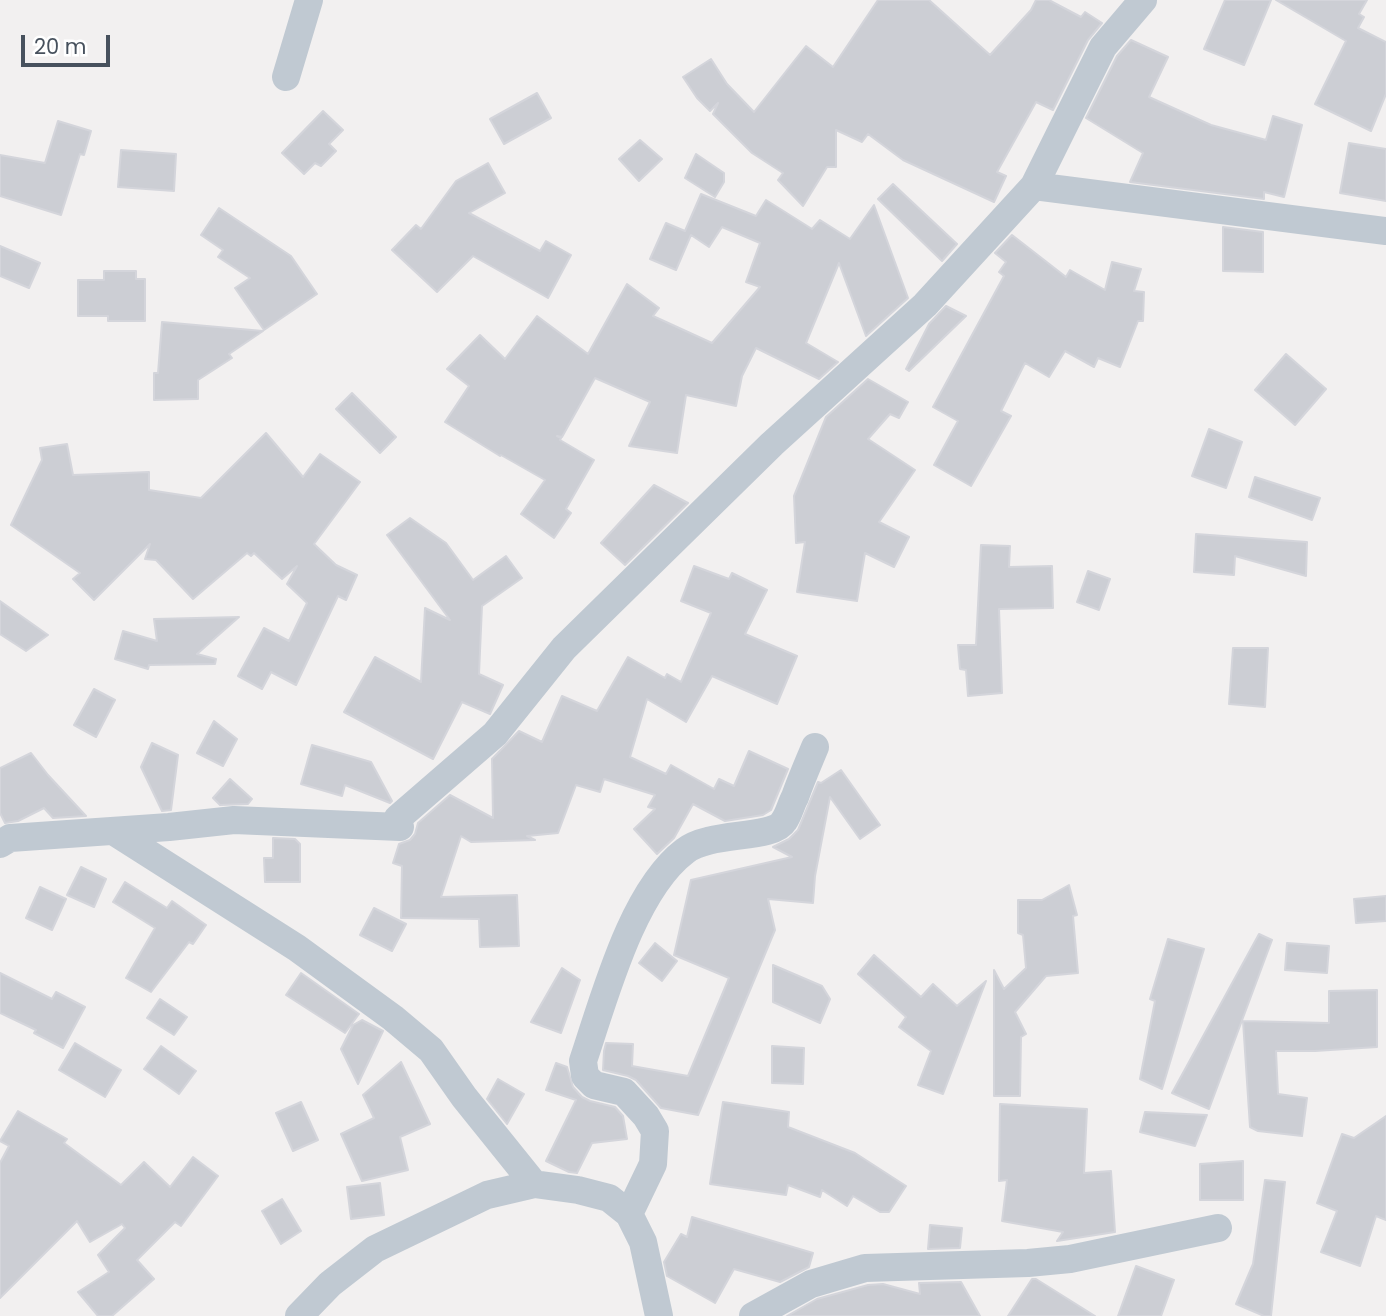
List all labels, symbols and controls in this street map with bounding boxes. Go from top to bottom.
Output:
scale bar [24,21,114,65]
text: 20 m [34,32,87,61]

